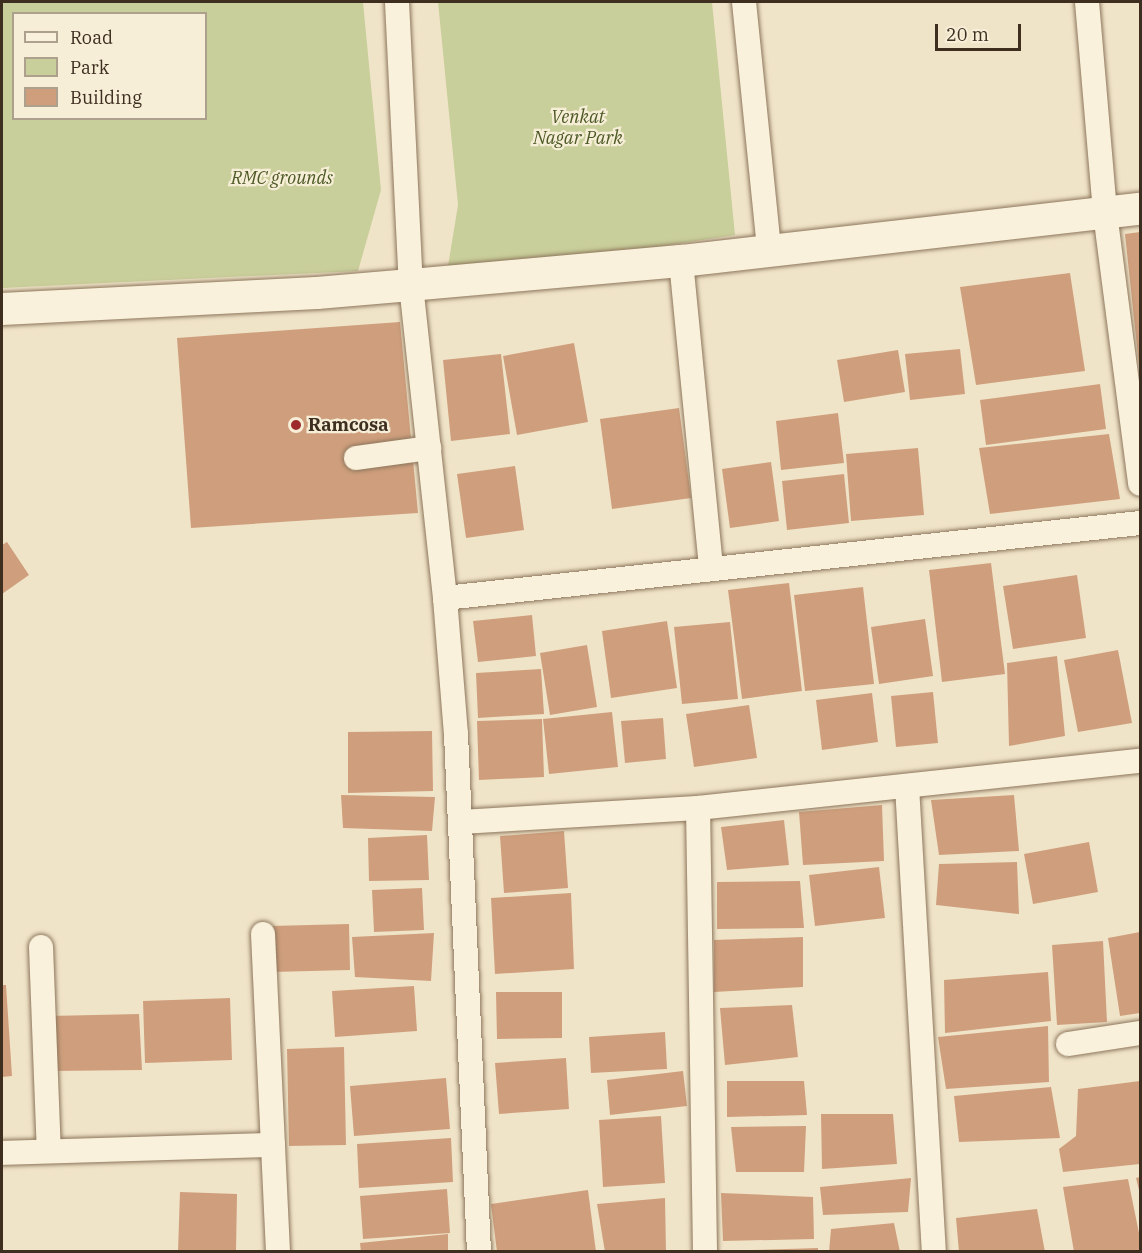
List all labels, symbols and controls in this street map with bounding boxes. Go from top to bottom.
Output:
legend [12,12,207,120]
scale bar [938,12,1024,50]
text: 20 m [946,23,989,46]
text: Road [70,26,113,49]
text: Park [70,56,109,79]
text: Building [70,86,142,109]
park label: Venkat Nagar Park [533,107,623,150]
park label: RMC grounds [231,167,333,189]
place label: Ramcosa [308,414,388,436]
marker: Ramcosa [289,418,303,432]

